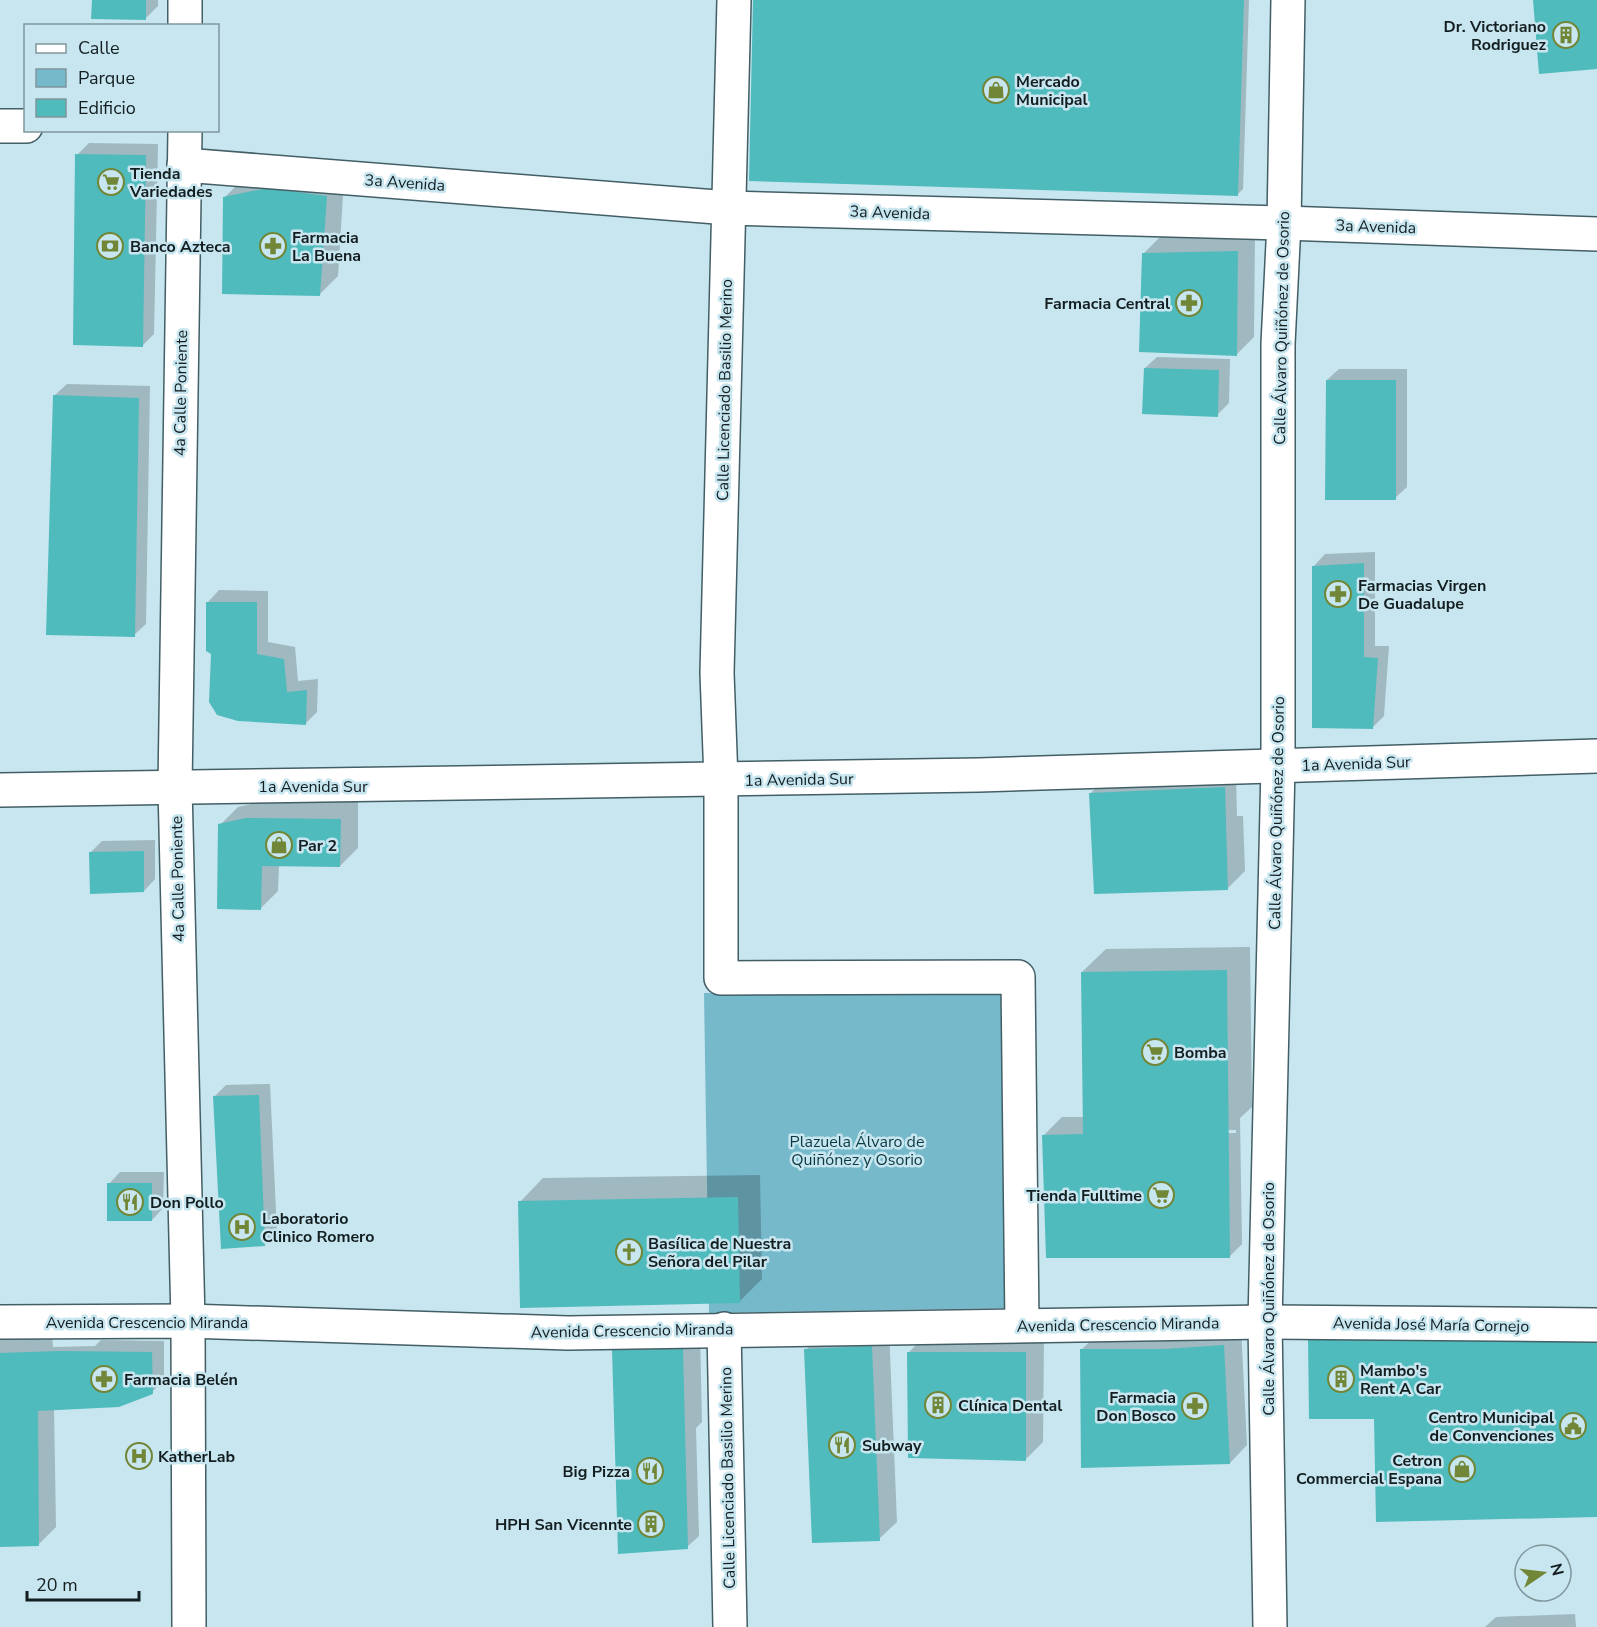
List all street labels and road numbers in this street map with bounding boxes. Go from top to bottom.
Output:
street label: 3a Avenida [364,169,446,197]
street label: 3a Avenida [849,201,931,225]
street label: Calle Álvaro Quiñónez de Osorio [1269,211,1295,445]
street label: 3a Avenida [1335,215,1417,239]
street label: Calle Licenciado Basilio Merino [712,279,738,501]
street label: 4a Calle Poniente [169,330,193,456]
street label: Calle Álvaro Quiñónez de Osorio [1264,696,1290,930]
street label: 1a Avenida Sur [1301,751,1411,777]
street label: 1a Avenida Sur [744,768,854,792]
street label: 1a Avenida Sur [258,776,368,798]
street label: 4a Calle Poniente [166,816,190,942]
street label: Calle Álvaro Quiñónez de Osorio [1258,1182,1280,1416]
street label: Avenida Crescencio Miranda [46,1312,248,1334]
street label: Avenida Crescencio Miranda [1017,1312,1219,1338]
street label: Avenida José María Cornejo [1333,1312,1529,1338]
street label: Avenida Crescencio Miranda [531,1318,733,1344]
street label: Calle Licenciado Basilio Merino [715,1367,741,1589]

